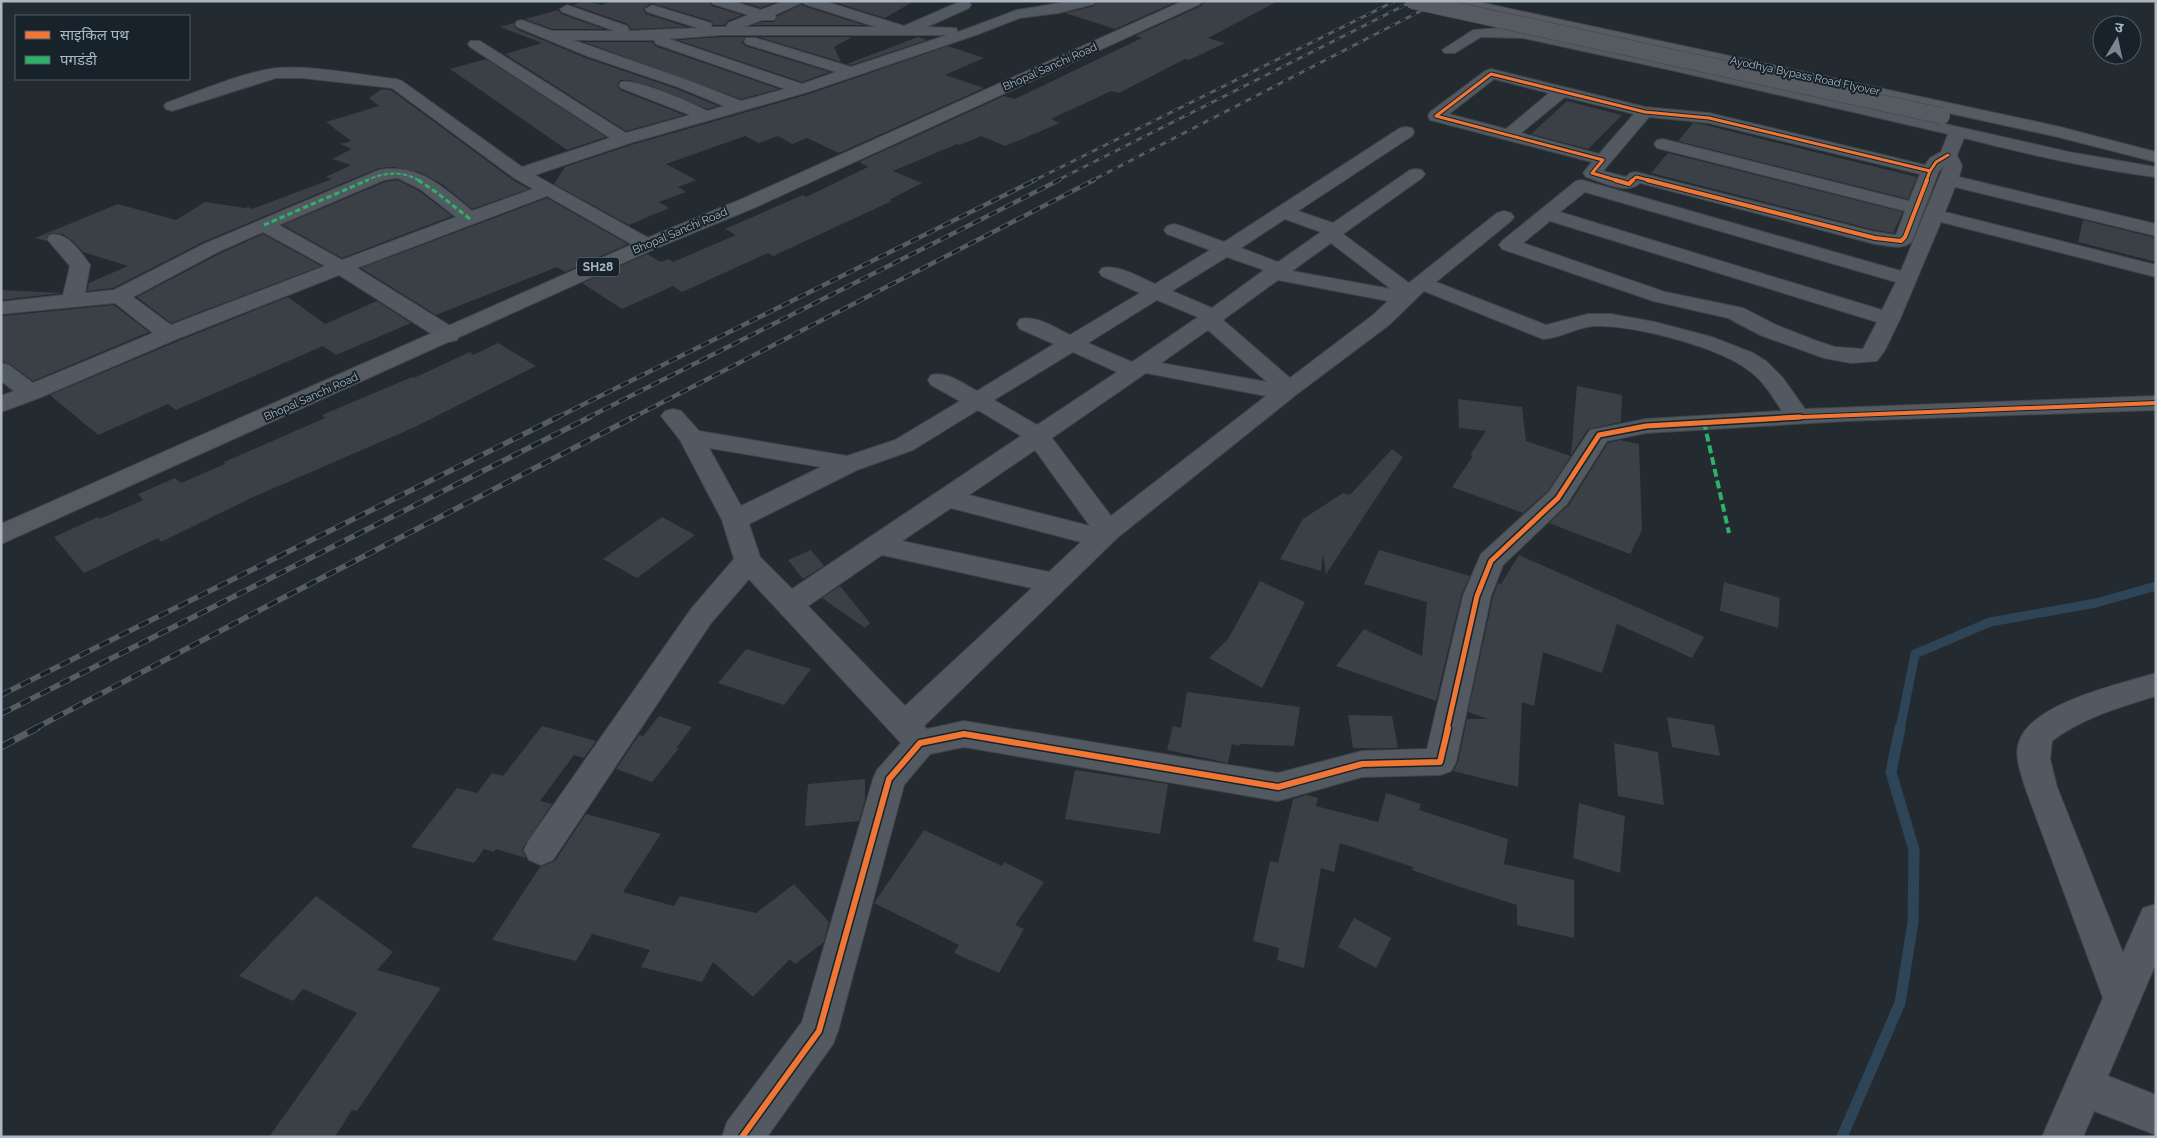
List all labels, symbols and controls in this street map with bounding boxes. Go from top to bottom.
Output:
legend [15,15,190,80]
north arrow [2092,15,2142,65]
text: उ [2114,19,2125,36]
text: साइकिल पथ [60,26,129,44]
street label: Bhopal Sanchi Road [1001,40,1099,94]
text: पगडंडी [60,51,98,69]
street label: Ayodhya Bypass Road Flyover [1729,54,1881,98]
street label: Bhopal Sanchi Road [631,205,729,257]
road number: SH28 [577,258,619,276]
street label: Bhopal Sanchi Road [262,370,360,424]

